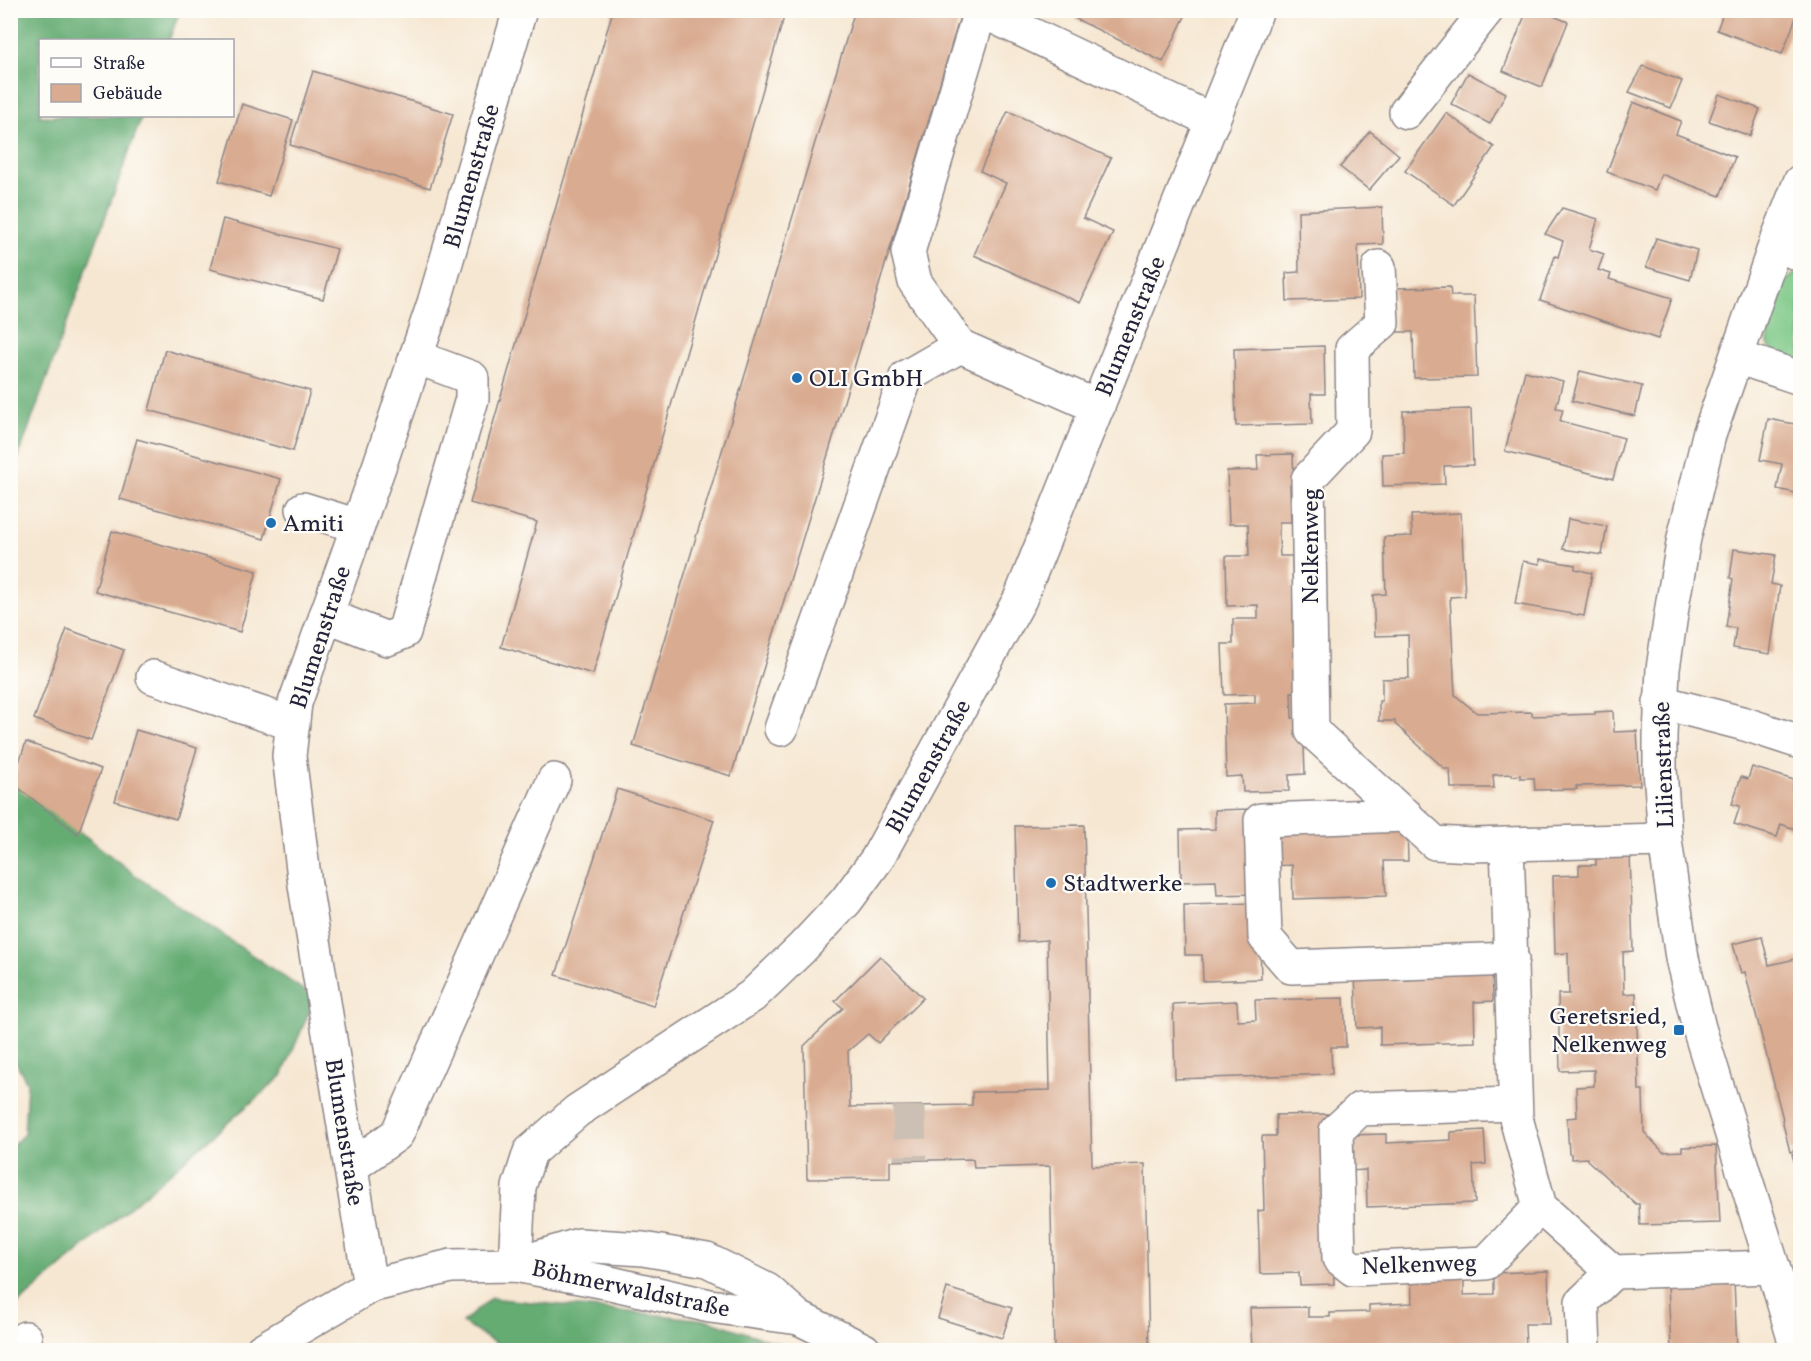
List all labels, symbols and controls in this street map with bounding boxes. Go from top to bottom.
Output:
legend [39,39,234,117]
text: Straße [93,52,145,77]
text: Gebäude [93,82,162,107]
street label: Blumenstraße [436,100,510,253]
street label: Blumenstraße [1088,251,1176,402]
place label: OLI GmbH [809,363,923,397]
marker: OLI GmbH [790,371,804,385]
street label: Nelkenweg [1295,488,1329,604]
place label: Amiti [283,508,344,542]
marker: Amiti [264,516,278,530]
street label: Blumenstraße [283,561,361,714]
street label: Blumenstraße [879,694,981,840]
street label: Lilienstraße [1646,701,1684,829]
place label: Stadtwerke [1063,868,1182,902]
marker: Stadtwerke [1044,876,1058,890]
place label: Geretsried, Nelkenweg [1550,1001,1667,1063]
marker: Geretsried, Nelkenweg [1672,1023,1686,1037]
street label: Blumenstraße [315,1056,371,1209]
street label: Nelkenweg [1361,1247,1478,1285]
street label: Böhmerwaldstraße [528,1252,733,1328]

